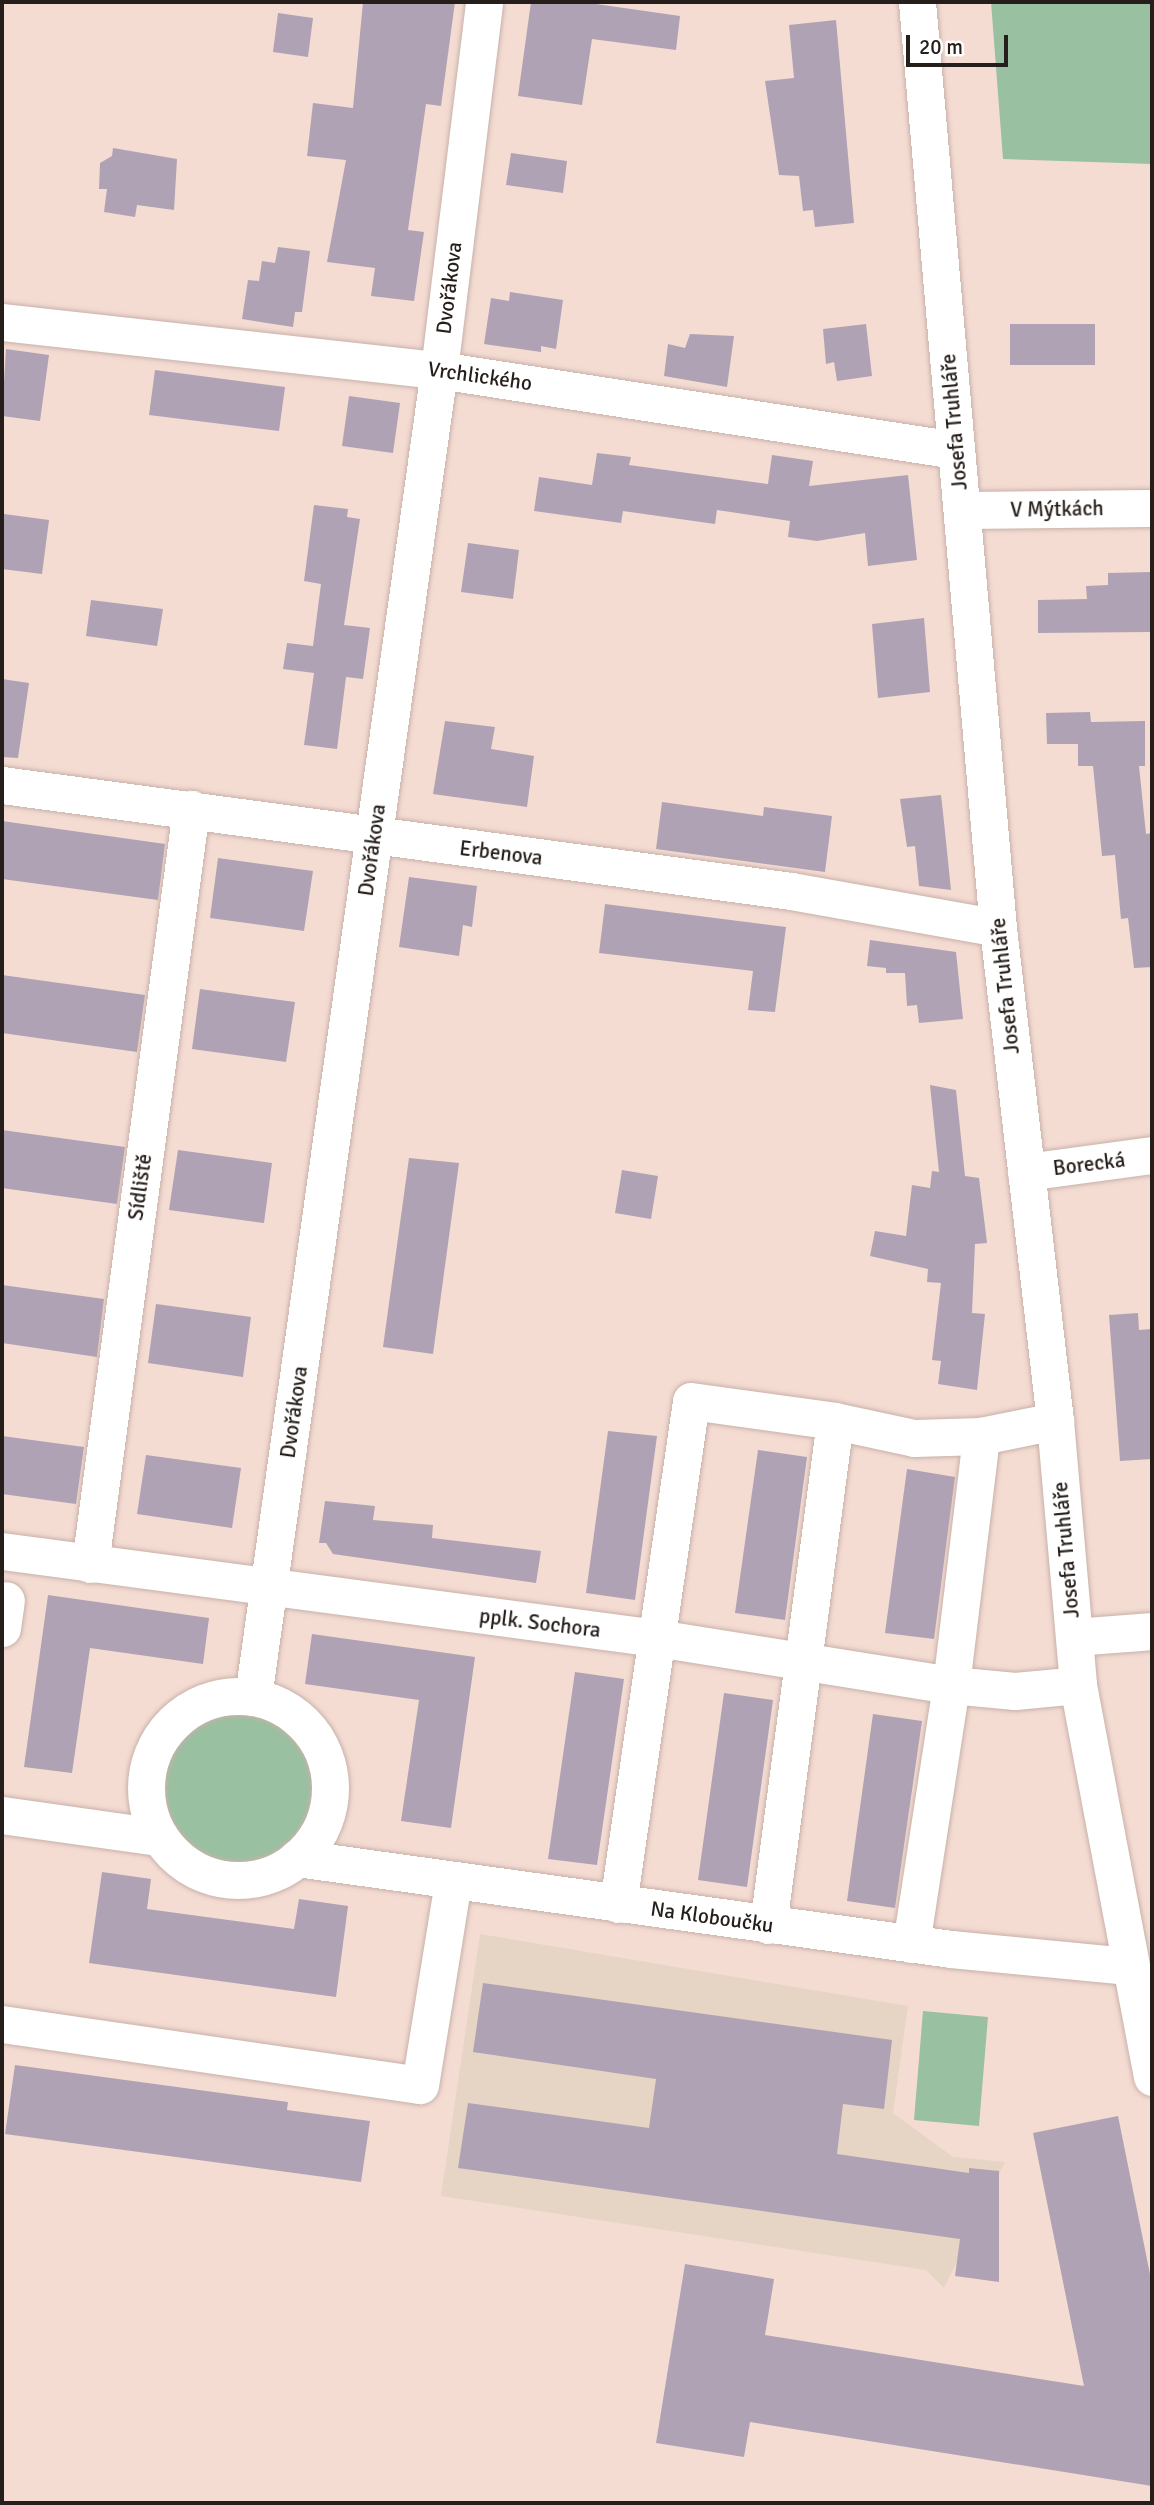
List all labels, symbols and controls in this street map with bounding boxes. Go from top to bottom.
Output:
scale bar [909,21,1010,65]
text: 20 m [919,34,963,60]
street label: Dvořákova [431,240,467,336]
street label: Josefa Truhláře [935,353,973,491]
street label: Vrchlického [426,356,534,396]
street label: V Mýtkách [1010,496,1104,522]
street label: Dvořákova [353,802,391,898]
street label: Erbenova [458,835,544,871]
street label: Josefa Truhláře [985,917,1025,1055]
street label: Borecká [1051,1147,1127,1181]
street label: Sídliště [123,1152,157,1222]
street label: Dvořákova [275,1364,313,1460]
street label: Josefa Truhláře [1047,1481,1085,1619]
street label: pplk. Sochora [478,1603,602,1643]
street label: Na Kloboučku [649,1896,775,1938]

